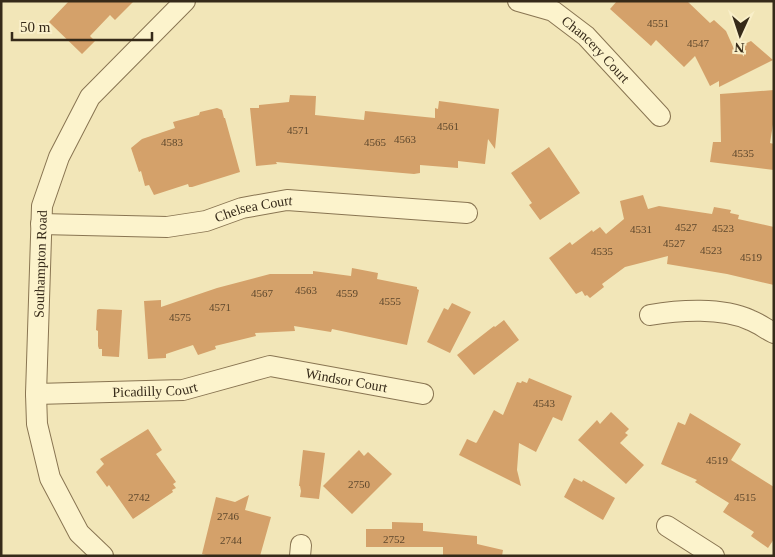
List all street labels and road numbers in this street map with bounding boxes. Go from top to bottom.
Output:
street label: Chancery Court [559,13,632,86]
street label: Chelsea Court [213,193,293,225]
street label: Southampton Road [31,210,50,318]
street label: Windsor Court [304,366,389,395]
street label: Picadilly Court [112,379,199,400]

